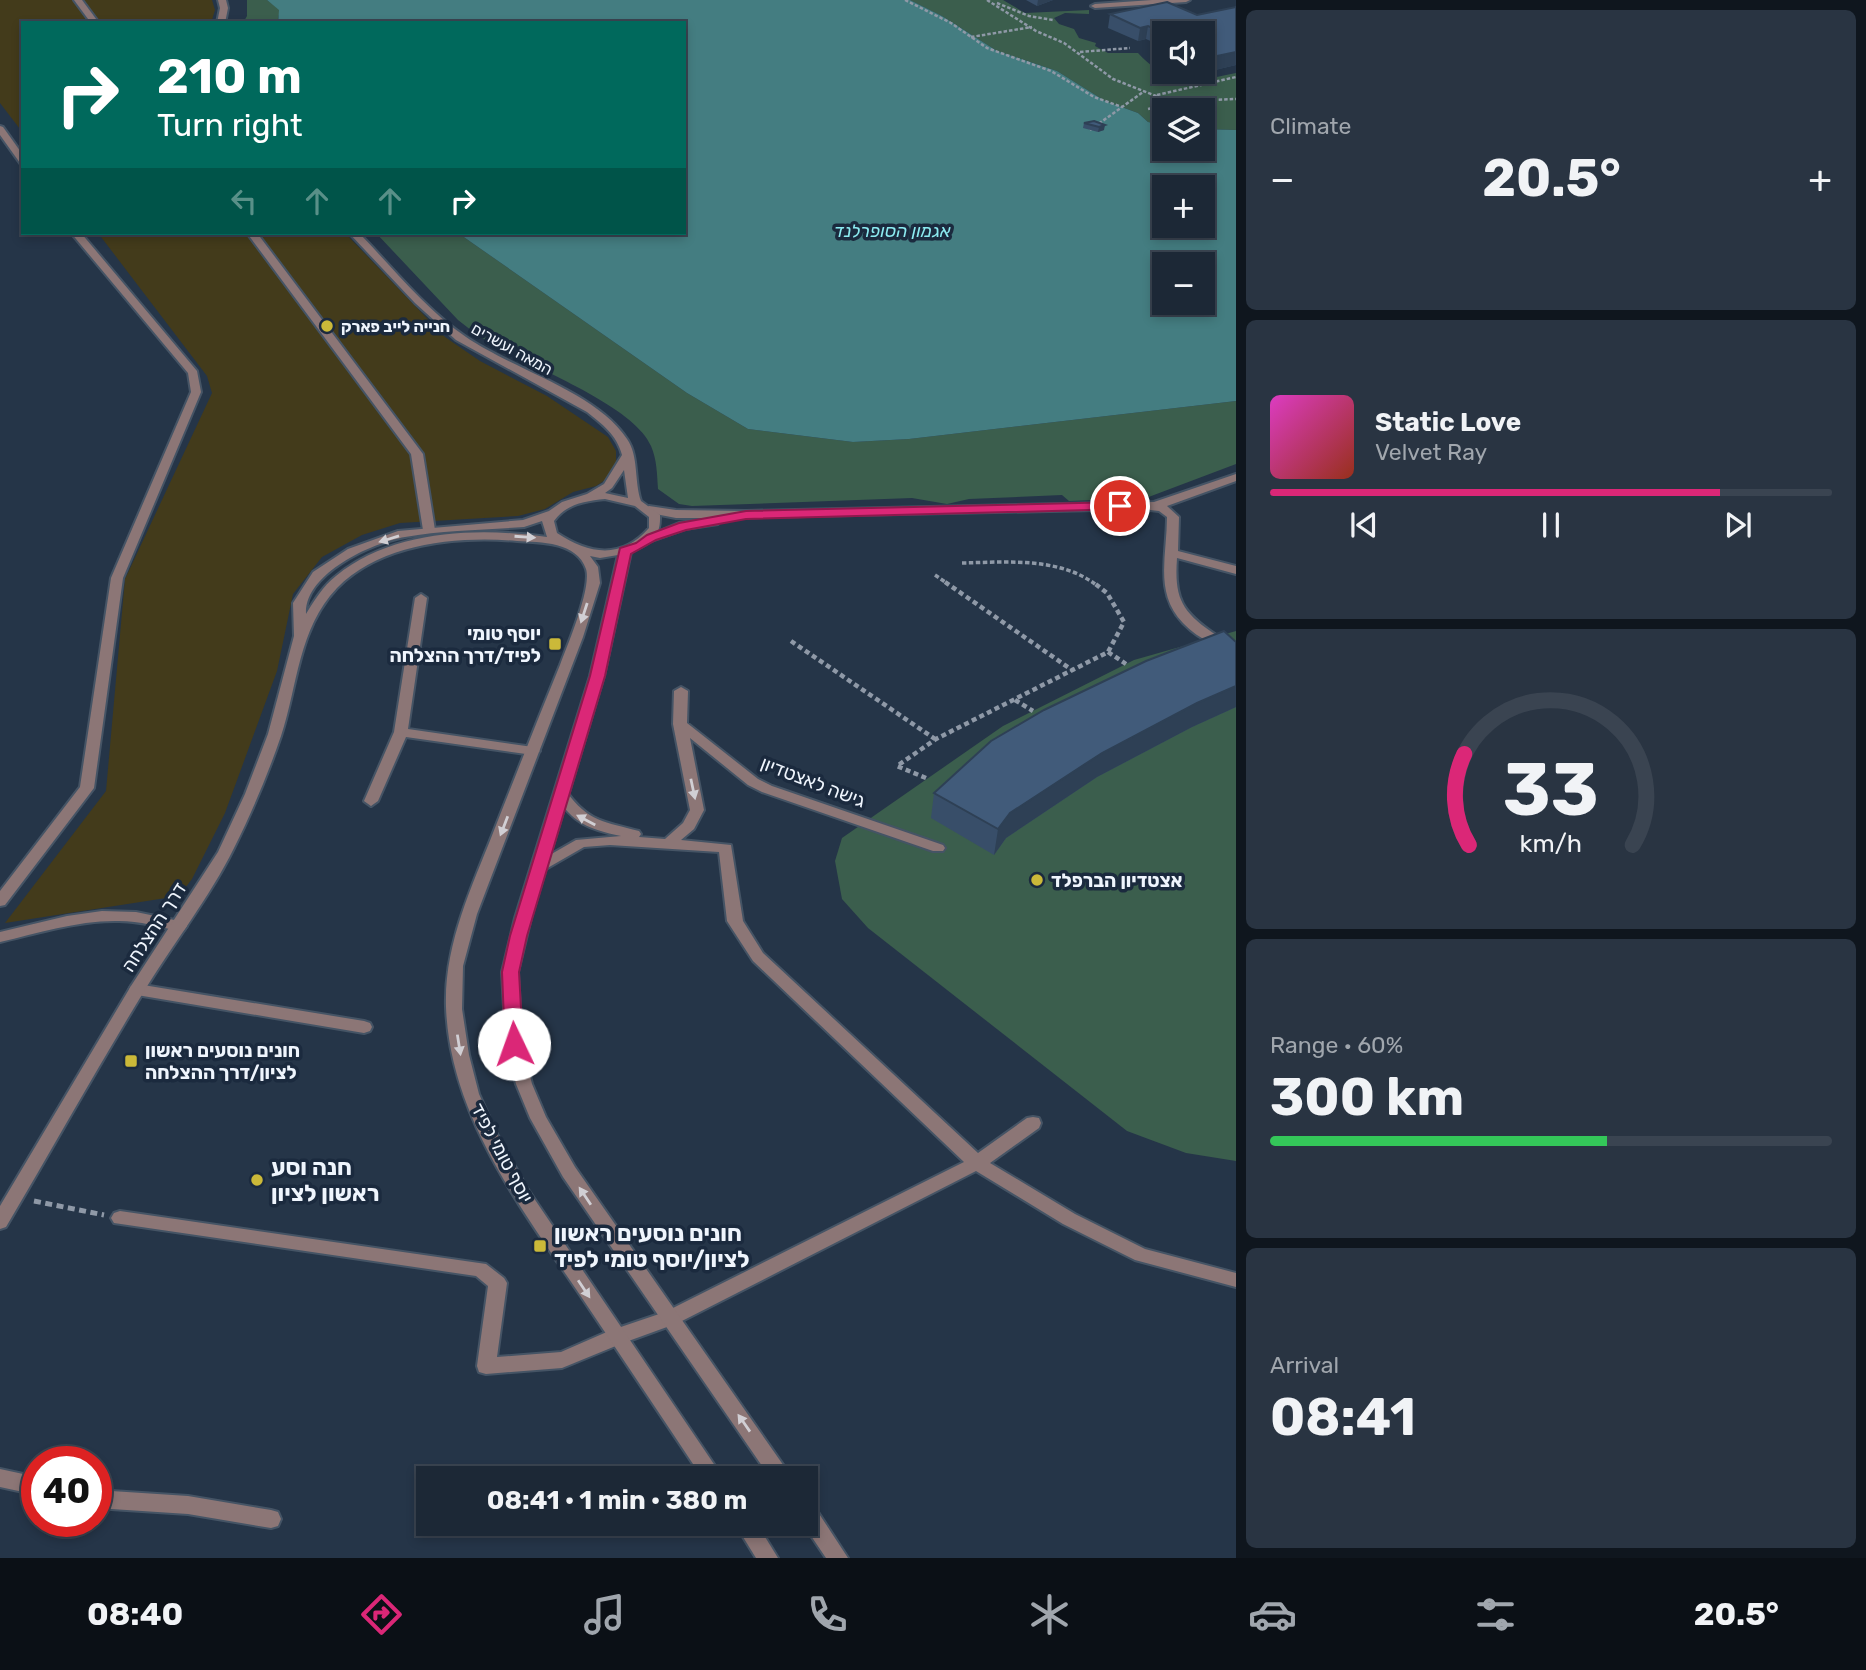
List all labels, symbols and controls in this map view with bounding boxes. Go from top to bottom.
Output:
map controls [1152,21,1215,315]
button: sound [1152,21,1215,84]
text: 210 m [157,47,302,105]
icon: right [42,49,133,140]
button: layers [1152,98,1215,161]
text: Turn right [157,106,302,144]
text: Climate [1270,112,1351,140]
text: 20.5° [1482,147,1621,209]
text: − [1270,156,1295,202]
text: + [1808,156,1832,202]
button: + [1152,175,1215,238]
icon: left [225,182,263,220]
icon: ahead [298,182,336,220]
icon: ahead [371,182,409,220]
icon: right [444,182,482,220]
water label: אגמון הסופרלנד [834,220,951,242]
button: − [1152,252,1215,315]
place label: חנייה לייב פארק [341,317,450,336]
marker: חנייה לייב פארק [319,318,335,334]
street label: המאה ועשרים [468,319,556,379]
text: Static Love [1375,407,1521,438]
text: Velvet Ray [1375,438,1487,466]
pin [1090,476,1150,536]
icon: arrive [1101,487,1139,525]
icon: previous [1345,506,1383,544]
icon: pause [1532,506,1570,544]
icon: next [1719,506,1757,544]
one-way arrow [514,532,536,543]
one-way arrow [378,534,399,544]
one-way arrow [578,603,589,624]
place label: יוסף טומי לפיד/דרך ההצלחה [389,622,541,667]
marker: יוסף טומי לפיד/דרך ההצלחה [547,636,563,652]
text: 33 [1503,747,1599,833]
street label: גישה לאצטדיון [757,751,869,813]
one-way arrow [688,778,699,800]
one-way arrow [576,814,596,826]
one-way arrow [498,816,509,837]
text: km/h [1520,829,1582,858]
place label: אצטדיון הברפלד [1051,869,1183,892]
marker: אצטדיון הברפלד [1029,872,1045,888]
street label: דרך ההצלחה [117,878,191,976]
position arrow [477,1007,551,1081]
text: Range · 60% [1270,1031,1403,1059]
one-way arrow [454,1034,465,1056]
place label: חונים נוסעים ראשון לציון/דרך ההצלחה [145,1039,300,1084]
marker: חונים נוסעים ראשון לציון/דרך ההצלחה [123,1053,139,1069]
text: 300 km [1270,1066,1464,1128]
street label: יוסף טומי לפיד [466,1099,538,1207]
place label: חנה וסע ראשון לציון [271,1153,379,1207]
marker: חנה וסע ראשון לציון [249,1172,265,1188]
one-way arrow [579,1186,592,1206]
place label: חונים נוסעים ראשון לציון/יוסף טומי לפיד [554,1219,750,1273]
marker: חונים נוסעים ראשון לציון/יוסף טומי לפיד [532,1238,548,1254]
one-way arrow [577,1280,591,1298]
text: Arrival [1270,1351,1339,1379]
text: 08:41 [1270,1386,1416,1448]
one-way arrow [737,1414,751,1432]
speed limit sign: 40 [21,1446,112,1537]
text: 08:41 · 1 min · 380 m [487,1485,747,1516]
icon: directions [357,1590,406,1639]
icon: music [580,1590,629,1639]
icon: phone [803,1590,852,1639]
icon: climate [1025,1590,1074,1639]
icon: car [1248,1590,1297,1639]
icon: filters [1471,1590,1520,1639]
text: 08:40 [87,1595,183,1633]
text: 20.5° [1694,1595,1779,1633]

